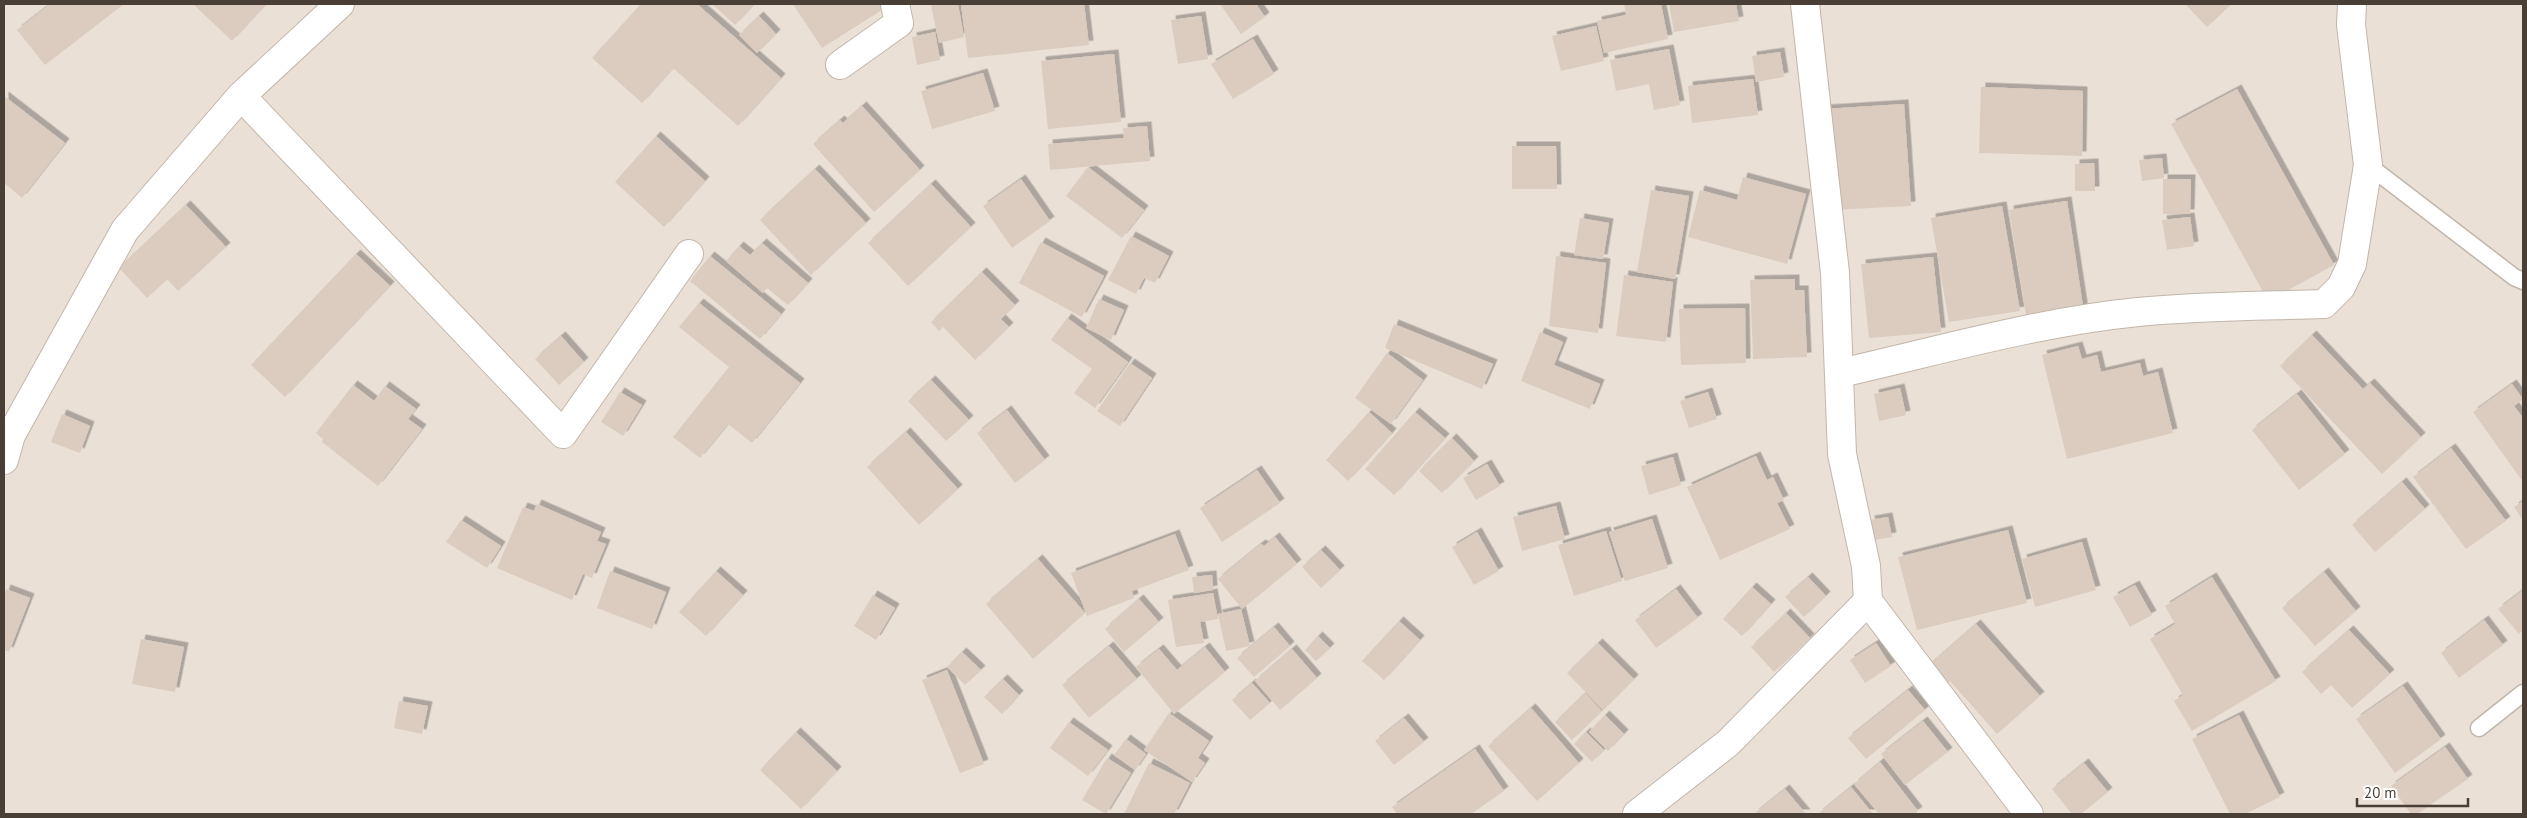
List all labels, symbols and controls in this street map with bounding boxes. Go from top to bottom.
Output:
scale bar [2357,776,2468,808]
text: 20 m [2364,783,2397,802]

